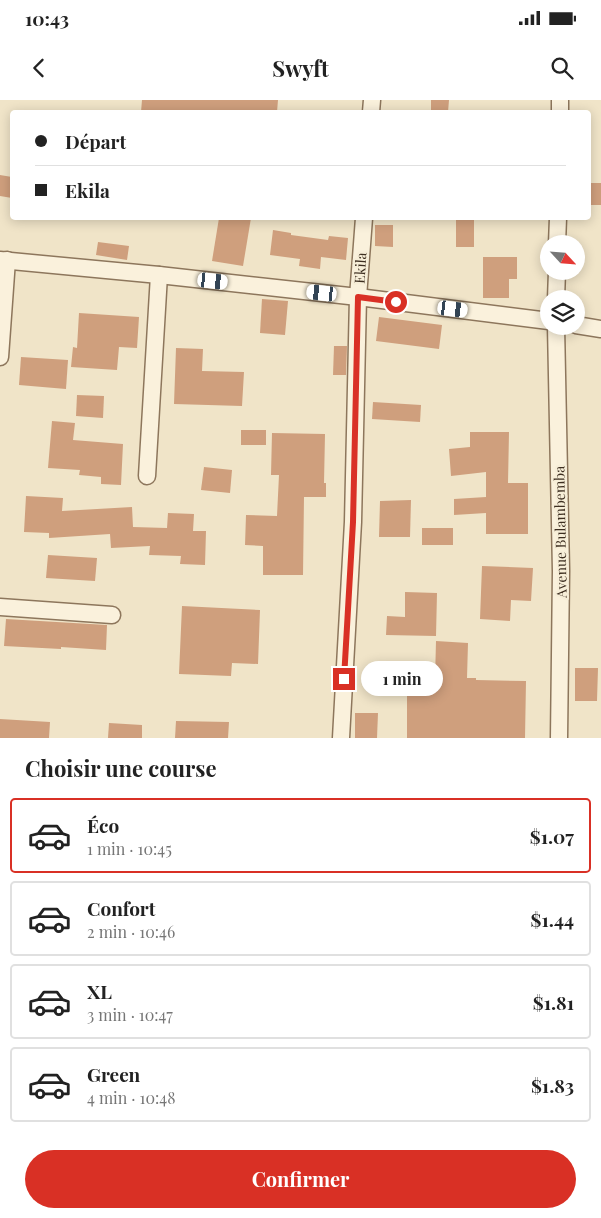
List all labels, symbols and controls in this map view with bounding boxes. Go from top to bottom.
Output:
text: 10:43 [25,5,69,31]
text: Swyft [272,53,329,83]
icon: back [25,54,53,82]
icon: search [548,54,576,82]
text: Départ [65,128,126,154]
text: Ekila [65,177,110,203]
north arrow [540,235,585,280]
map controls [540,235,585,335]
street label: Ekila [349,252,371,284]
car [197,272,228,290]
car [306,284,337,302]
button: layers [540,290,585,335]
route start [385,291,407,313]
car [437,300,468,318]
street label: Avenue Bulambemba [549,466,571,599]
callout: 1 min [362,662,444,696]
route end [333,668,355,690]
text: 1 min [382,668,422,689]
text: Choisir une course [25,753,217,783]
text: Éco [87,812,119,838]
icon: car [27,813,72,858]
text: $1.07 [530,823,574,849]
text: 1 min · 10:45 [87,838,172,859]
text: Confort [87,895,155,921]
icon: car [27,896,72,941]
text: $1.44 [531,906,574,932]
text: 2 min · 10:46 [87,921,175,942]
text: XL [87,978,112,1004]
icon: car [27,979,72,1024]
text: $1.81 [533,989,574,1015]
text: 3 min · 10:47 [87,1004,173,1025]
text: Green [87,1061,140,1087]
icon: car [27,1062,72,1107]
text: $1.83 [531,1072,574,1098]
text: 4 min · 10:48 [87,1087,176,1108]
button: Confirmer [25,1150,576,1208]

